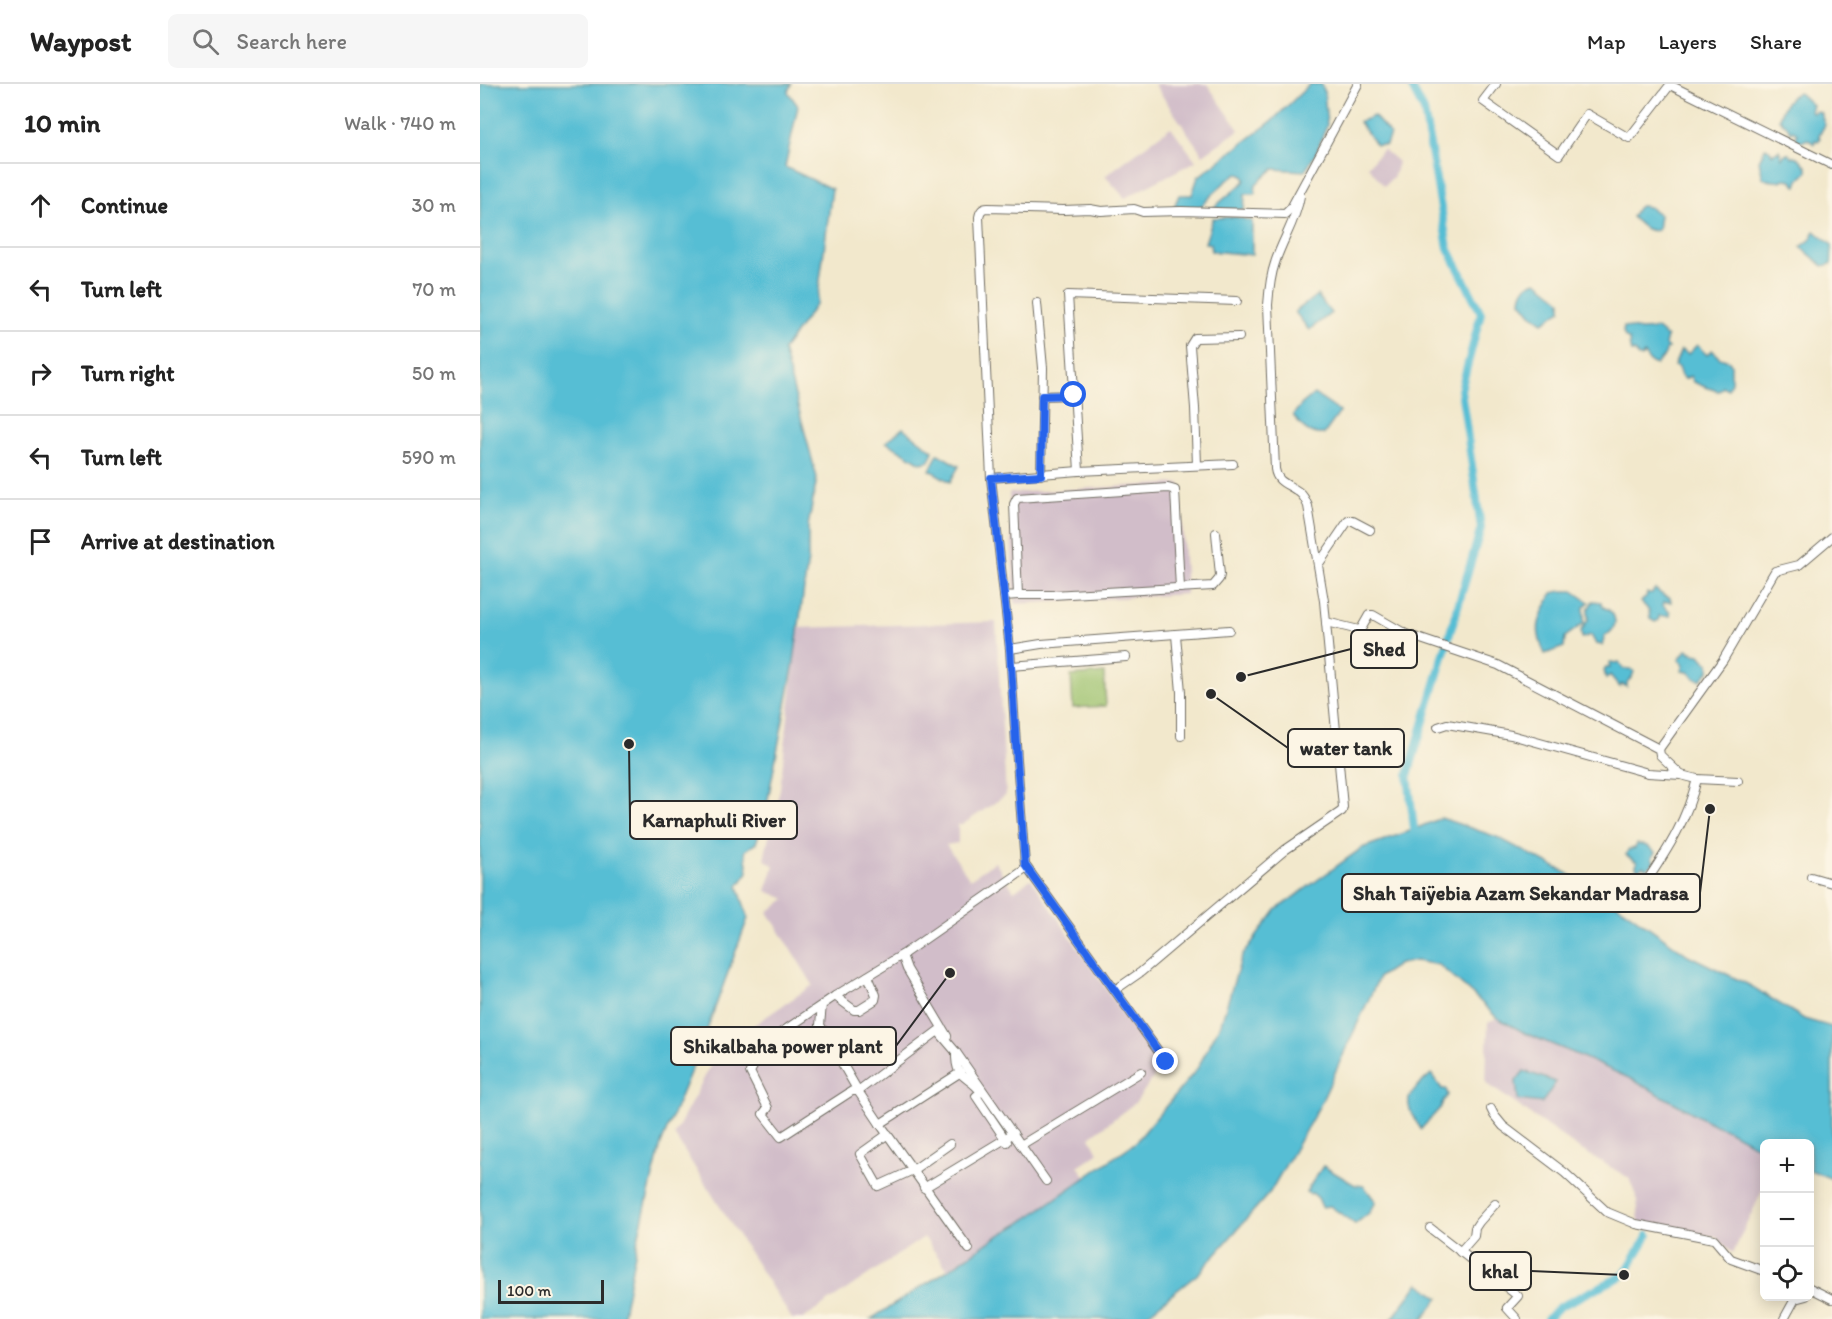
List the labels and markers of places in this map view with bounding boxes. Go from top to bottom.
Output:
callout: Shed [1351,630,1417,668]
callout: water tank [1288,729,1404,767]
callout: Karnaphuli River [630,801,797,839]
callout: Shah Taiÿebia Azam Sekandar Madrasa [1342,874,1700,912]
callout: Shikalbaha power plant [671,1027,896,1065]
callout: khal [1470,1252,1531,1290]

